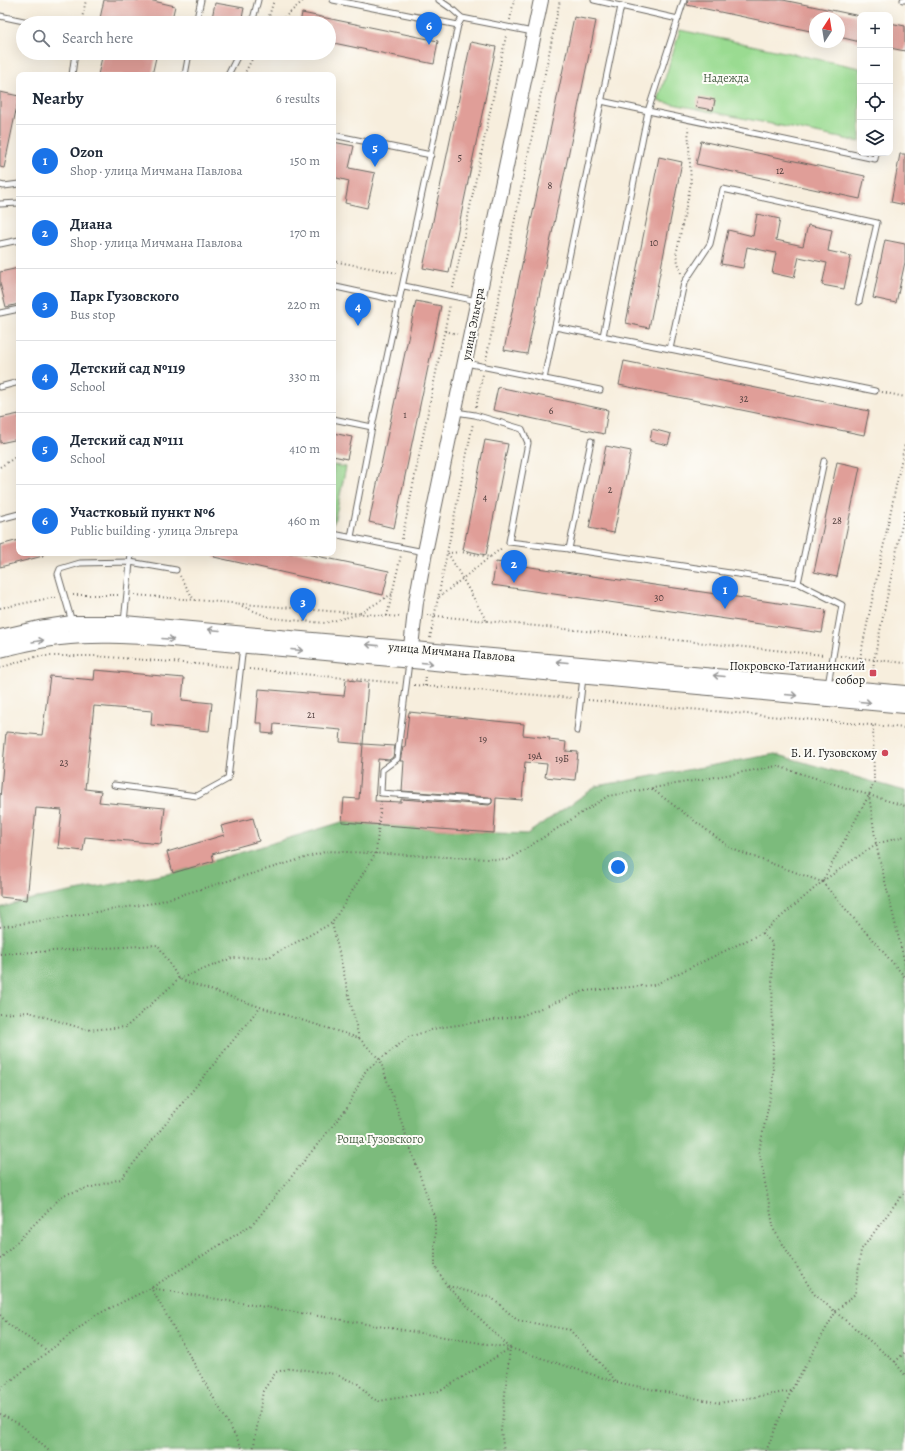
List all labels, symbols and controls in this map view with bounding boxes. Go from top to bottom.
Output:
pin: 6 [416,12,442,45]
north arrow [809,12,845,48]
map controls [857,12,893,156]
button: + [857,12,893,48]
search box [16,16,336,60]
icon: search [30,27,52,49]
text: Search here [62,28,133,48]
button: − [857,48,893,84]
park label: Надежда [703,70,749,86]
button: locate [857,84,893,120]
text: Nearby [32,87,83,110]
text: 6 results [276,90,320,107]
button: layers [857,120,893,156]
pin: 5 [362,134,388,167]
text: Ozon [70,142,103,162]
house number: 5 [458,151,462,164]
text: 1 [43,152,47,169]
text: 150 m [290,152,320,169]
text: Shop · улица Мичмана Павлова [70,162,242,179]
house number: 12 [776,164,784,177]
house number: 8 [548,179,553,192]
text: Диана [70,214,112,234]
text: 2 [42,224,48,241]
text: 170 m [290,224,320,241]
text: Shop · улица Мичмана Павлова [70,234,242,251]
house number: 10 [650,236,658,249]
text: Парк Гузовского [70,286,179,306]
street label: улица Эльгера [458,286,488,363]
pin: 4 [345,293,371,326]
text: 3 [42,296,48,313]
text: 220 m [287,296,320,313]
text: Bus stop [70,306,115,323]
text: Детский сад №119 [70,358,185,378]
text: 4 [42,368,48,385]
text: 330 m [289,368,320,385]
text: School [70,378,105,395]
house number: 32 [740,392,749,405]
house number: 6 [549,404,554,417]
house number: 1 [403,408,407,421]
text: Детский сад №111 [70,430,184,450]
text: 5 [42,440,48,457]
text: 410 m [289,440,320,457]
text: School [70,450,105,467]
house number: 2 [608,483,613,496]
house number: 4 [483,491,488,504]
text: Участковый пункт №6 [70,502,215,522]
text: 6 [42,512,48,529]
text: 460 m [288,512,320,529]
house number: 28 [832,514,842,527]
text: Public building · улица Эльгера [70,522,238,539]
pin: 2 [501,550,527,583]
pin: 1 [712,576,738,609]
pin: 3 [290,588,316,621]
house number: 30 [654,591,664,604]
one-way arrow [208,627,221,634]
one-way arrow [161,635,174,642]
one-way arrow [31,637,44,645]
street label: улица Мичмана Павлова [387,638,516,666]
one-way arrow [366,641,379,648]
one-way arrow [290,647,303,654]
one-way arrow [556,658,569,666]
place label: Покровско-Татианинский собор [729,658,865,688]
one-way arrow [420,659,433,666]
marker: Покровско-Татианинский собор [868,668,878,678]
one-way arrow [713,672,726,680]
one-way arrow [784,691,797,699]
one-way arrow [858,698,871,706]
house number: 21 [307,708,316,721]
house number: 19 [479,732,487,745]
place label: Б. И. Гузовскому [791,745,878,761]
marker: Б. И. Гузовскому [880,748,890,758]
house number: 19А [528,749,542,762]
house number: 19Б [555,752,569,765]
house number: 23 [60,756,68,769]
your location [608,857,628,877]
park label: Роща Гузовского [337,1131,423,1147]

